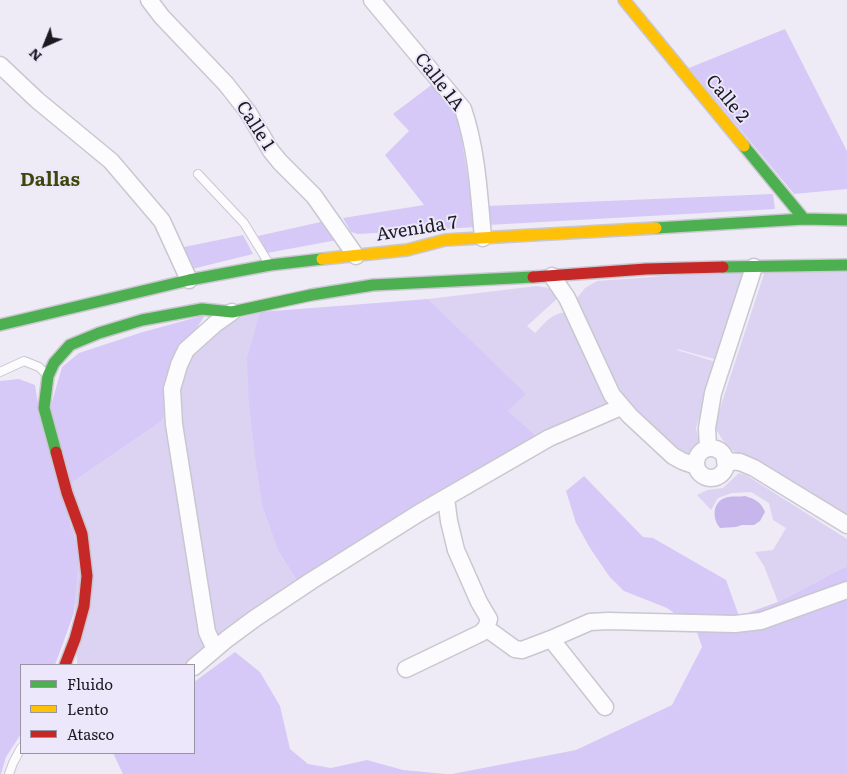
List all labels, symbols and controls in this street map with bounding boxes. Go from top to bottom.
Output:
north arrow [20,20,70,70]
text: N [23,45,46,67]
street label: Calle 1A [410,49,468,115]
street label: Calle 2 [701,71,753,127]
street label: Calle 1 [231,97,279,155]
district label: Dallas [20,169,80,191]
street label: Avenida 7 [375,212,459,246]
legend [20,664,195,754]
text: Fluido [67,672,113,695]
text: Lento [67,697,108,720]
text: Atasco [67,722,114,745]

